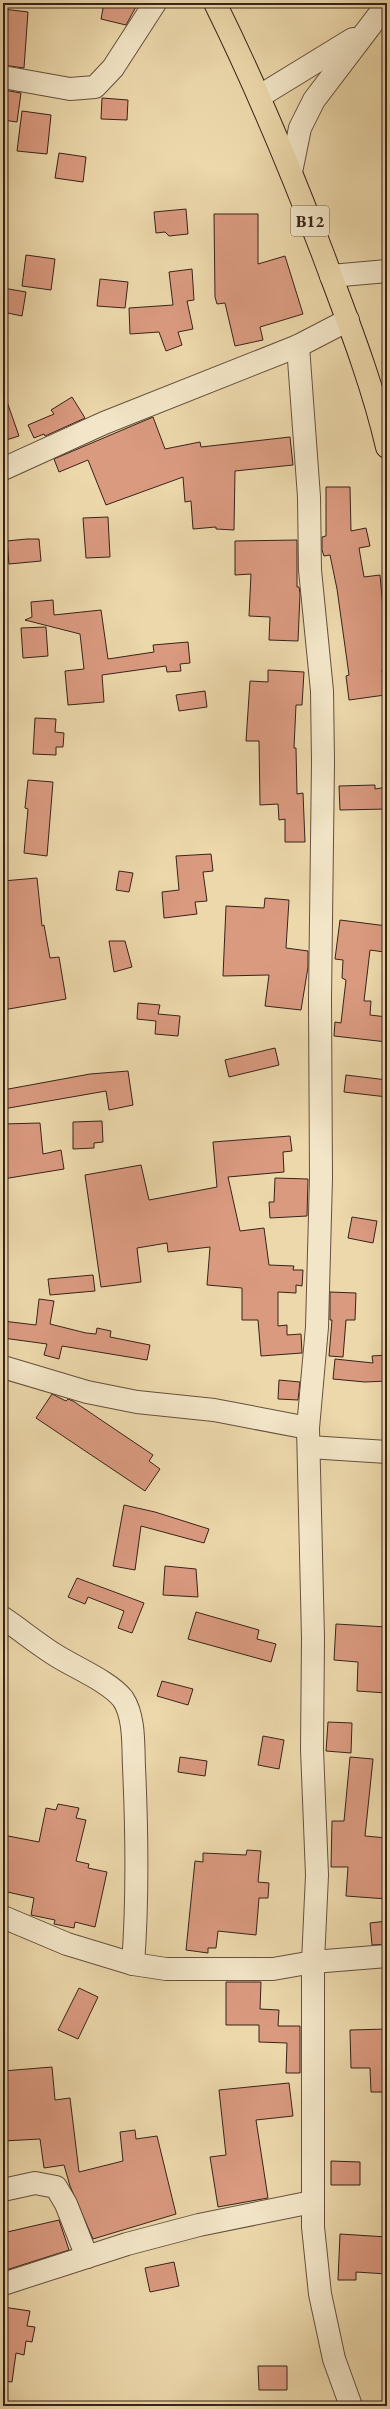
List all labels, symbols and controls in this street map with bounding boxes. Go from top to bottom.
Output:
road number: B12 [291,206,329,236]

